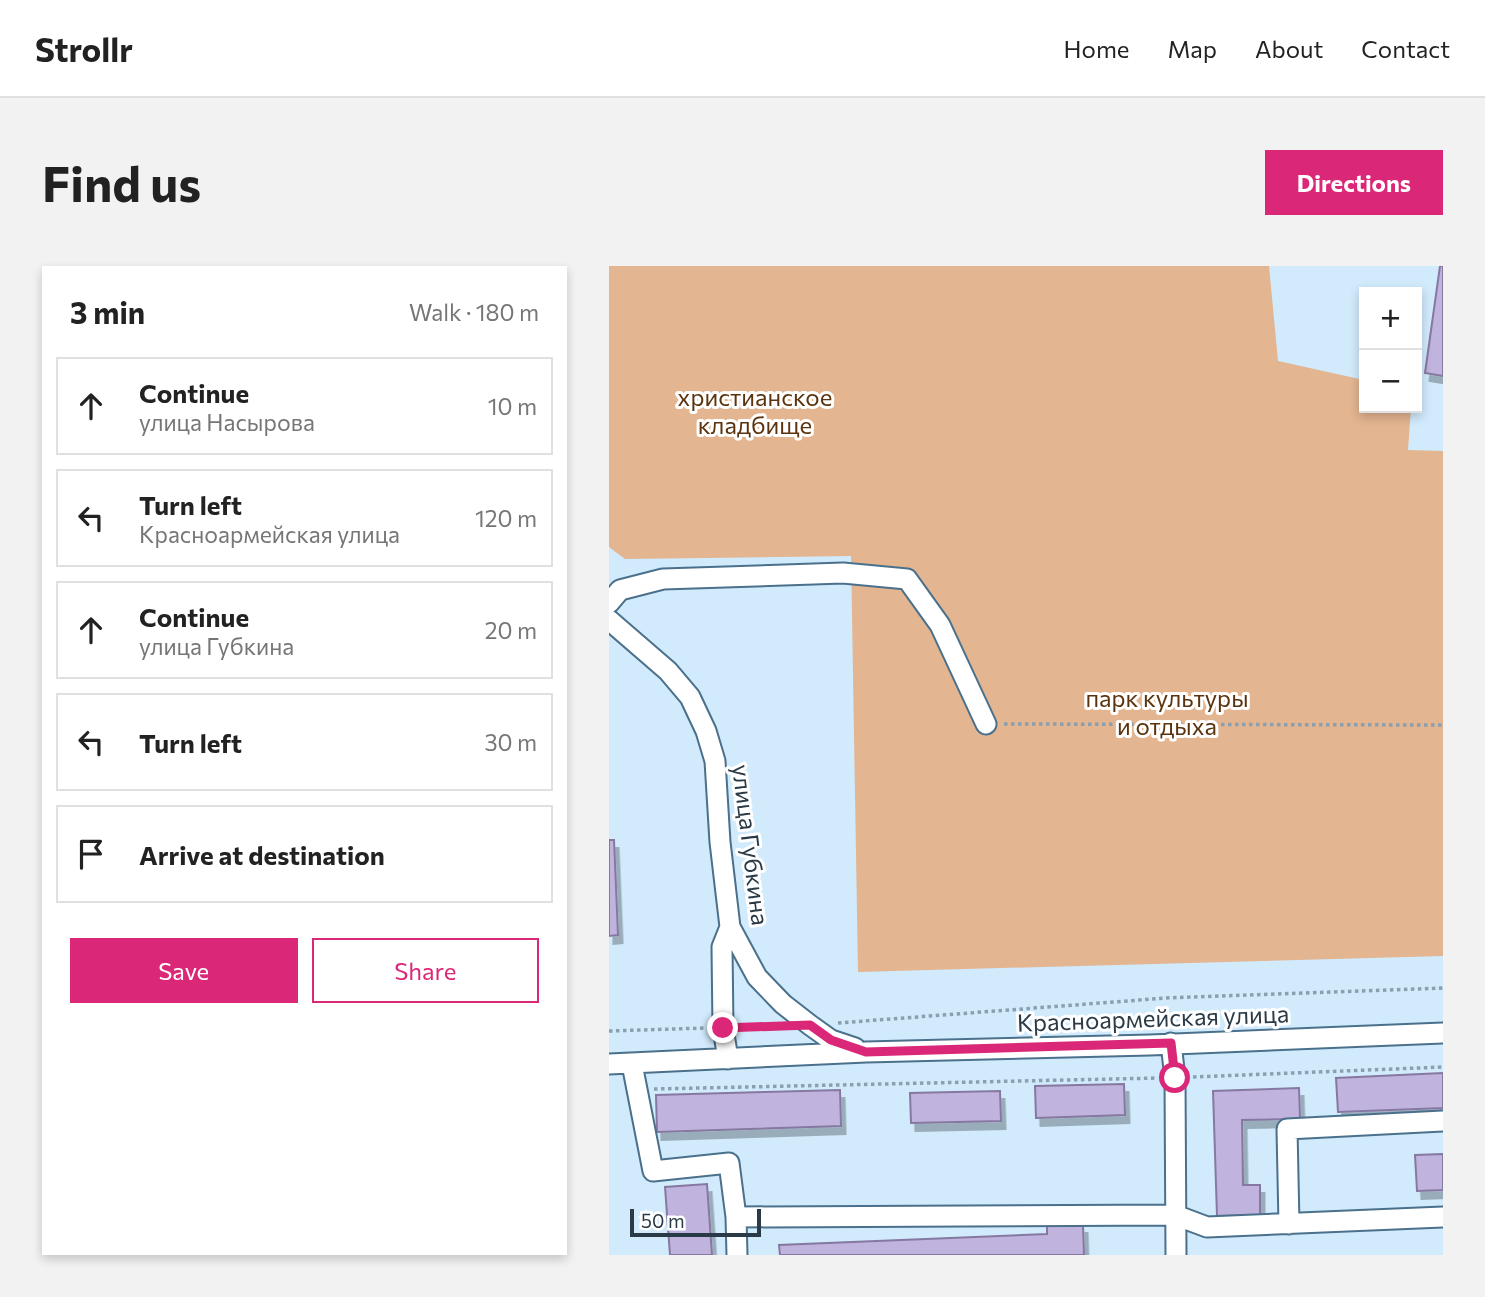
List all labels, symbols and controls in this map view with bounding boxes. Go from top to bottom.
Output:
text: Strollr [35,28,133,69]
text: Home [1064,34,1130,63]
text: Map [1168,34,1217,63]
text: About [1255,34,1323,63]
text: Contact [1361,34,1450,63]
button: Directions [1265,150,1443,215]
text: Find us [42,152,201,212]
map controls [1359,287,1422,413]
button: + [1359,287,1422,350]
text: 3 min [70,293,145,330]
text: Walk · 180 m [409,298,539,326]
button: − [1359,350,1422,413]
text: Continue [139,377,249,408]
park label: христианское кладбище [678,382,832,439]
icon: ahead [72,387,110,425]
text: 10 m [488,392,537,420]
text: улица Насырова [139,408,315,436]
text: Turn left [139,489,242,520]
icon: left [72,499,110,537]
text: 120 m [475,504,537,532]
text: Красноармейская улица [139,520,400,548]
text: Continue [139,601,249,632]
icon: ahead [72,611,110,649]
text: 20 m [485,616,537,644]
text: улица Губкина [139,632,294,660]
park label: парк культуры и отдыха [1085,683,1249,740]
icon: left [72,723,110,761]
text: Turn left [139,727,242,758]
text: 30 m [484,728,537,756]
street label: улица Губкина [727,763,776,927]
icon: arrive [72,835,110,873]
text: Arrive at destination [139,839,385,870]
button: Save [70,938,298,1003]
button: Share [312,938,539,1003]
street label: Красноармейская улица [1016,998,1290,1037]
route end [707,1012,738,1043]
route start [1159,1062,1190,1093]
scale bar [630,1206,761,1238]
text: 50 m [641,1209,685,1232]

